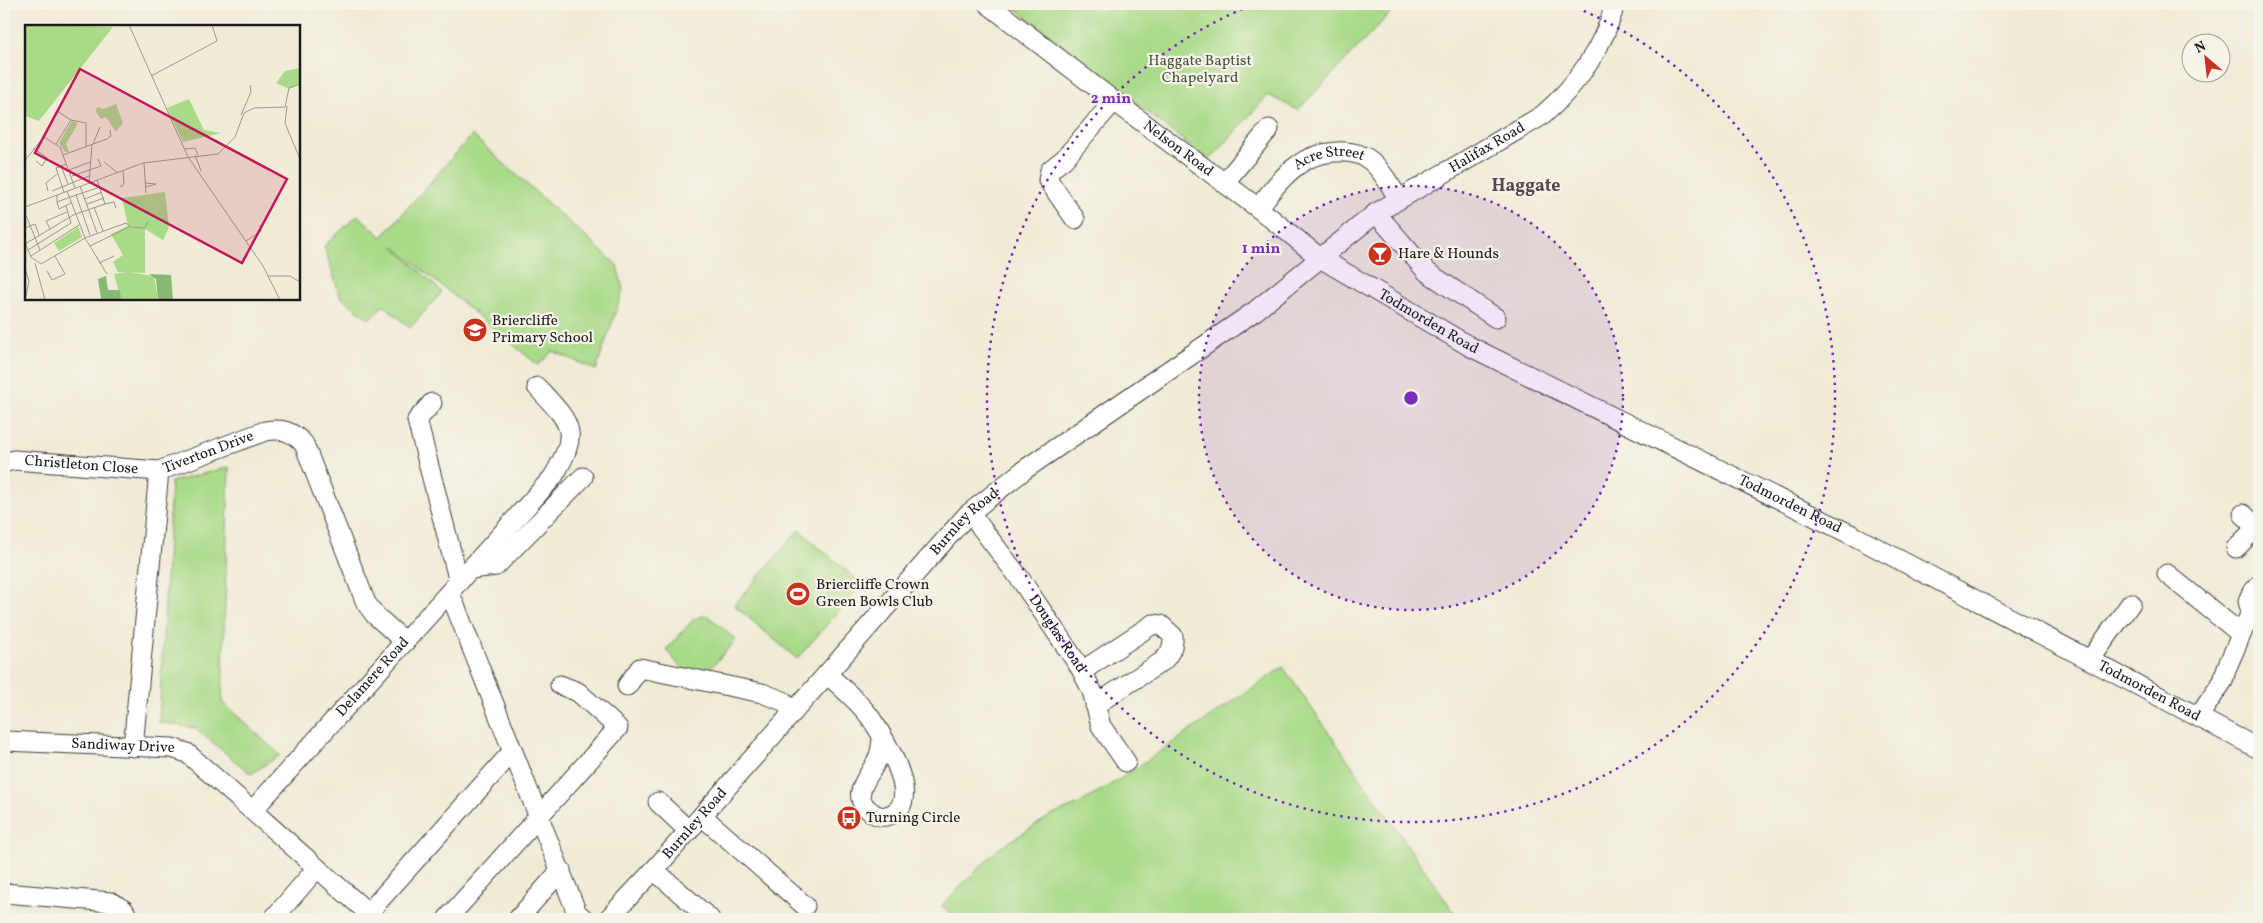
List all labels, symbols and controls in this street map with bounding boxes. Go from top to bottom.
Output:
inset map [25,25,300,300]
north arrow [2180,32,2230,82]
text: N [2192,37,2210,59]
park label: Haggate Baptist Chapelyard [1148,51,1252,89]
text: 2 min [1091,89,1131,110]
street label: Nelson Road [1139,116,1218,182]
street label: Halifax Road [1445,117,1529,178]
street label: Acre Street [1289,141,1368,175]
district label: Haggate [1491,174,1561,199]
text: 1 min [1242,239,1280,260]
bar icon: Hare & Hounds [1367,241,1393,267]
place label: Hare & Hounds [1398,244,1499,265]
street label: Todmorden Road [1374,284,1482,360]
place label: Briercliffe Primary School [492,311,593,349]
school or university icon: Briercliffe Primary School [462,317,488,343]
centre of rings [1402,389,1420,407]
street label: Tiverton Drive [160,426,257,479]
street label: Christleton Close [24,450,139,480]
street label: Todmorden Road [1735,470,1845,539]
street label: Burnley Road [925,483,1003,560]
place label: Briercliffe Crown Green Bowls Club [816,575,933,613]
sports icon: Briercliffe Crown Green Bowls Club [785,581,811,607]
street label: Douglas Road [1023,590,1091,677]
street label: Delamere Road [331,633,414,721]
street label: Todmorden Road [2094,656,2204,727]
street label: Sandiway Drive [71,733,175,759]
street label: Burnley Road [658,783,732,864]
bus stop icon: Turning Circle [836,805,862,831]
place label: Turning Circle [866,808,960,829]

